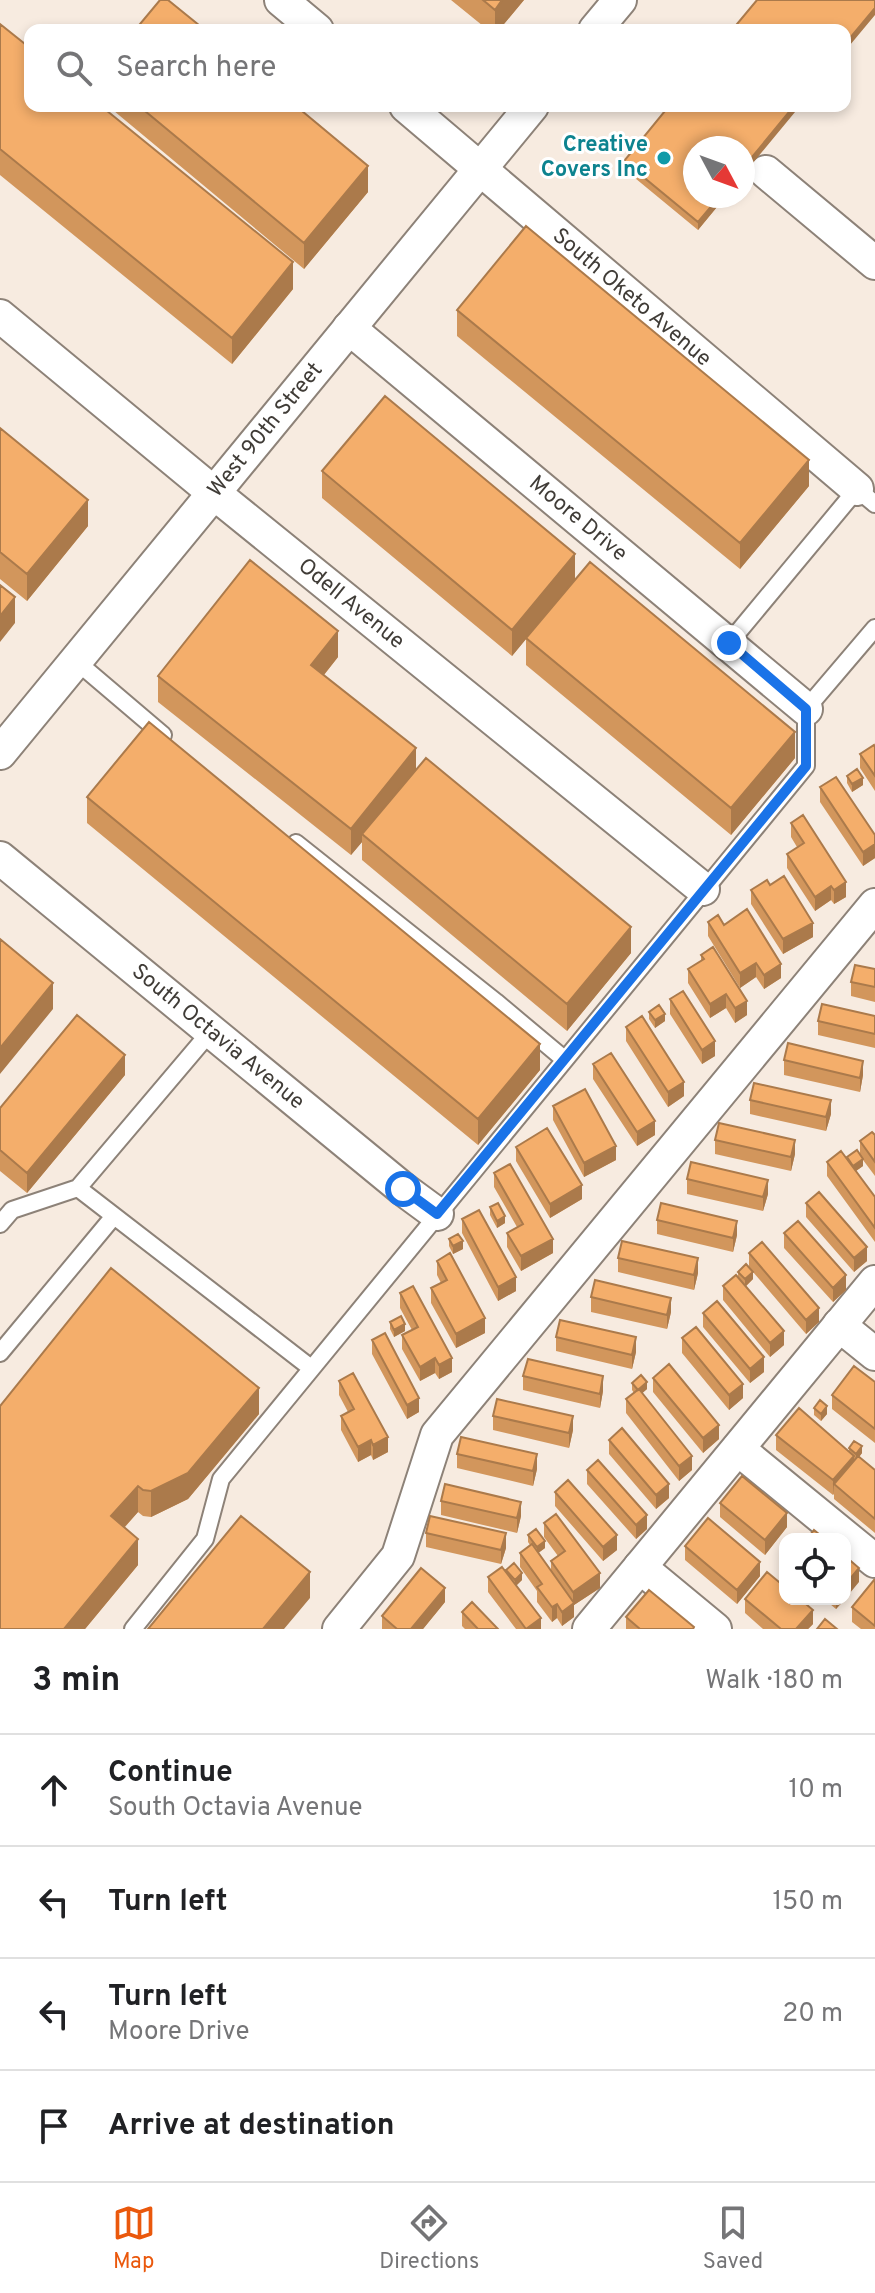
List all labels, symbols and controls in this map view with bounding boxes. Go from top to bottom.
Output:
search box [24,24,851,112]
icon: search [52,46,96,90]
text: Search here [116,50,276,87]
place label: Creative Covers Inc [541,132,648,184]
north arrow [683,136,755,208]
marker: Creative Covers Inc [655,149,673,167]
street label: South Oketo Avenue [547,223,717,373]
street label: West 90th Street [202,357,329,503]
street label: Moore Drive [523,470,633,568]
street label: Odell Avenue [292,553,410,655]
route end [711,625,747,661]
street label: South Octavia Avenue [126,958,310,1116]
route start [385,1171,421,1207]
map controls [779,1533,851,1605]
button: locate [779,1533,851,1605]
text: 3 min [32,1660,120,1703]
text: Walk · 180 m [705,1665,843,1698]
text: Continue [108,1755,233,1792]
icon: ahead [32,1768,76,1812]
text: 10 m [788,1774,843,1807]
text: South Octavia Avenue [108,1792,363,1825]
icon: left [32,1880,76,1924]
text: Turn left [108,1884,228,1921]
text: 150 m [772,1886,843,1919]
text: Turn left [108,1979,228,2016]
icon: left [32,1992,76,2036]
text: 20 m [782,1998,843,2031]
text: Moore Drive [108,2016,249,2049]
icon: arrive [32,2104,76,2148]
text: Arrive at destination [108,2108,394,2145]
tab: Map [112,2201,156,2276]
tab: Directions [379,2201,479,2276]
tab: Saved [703,2201,763,2276]

